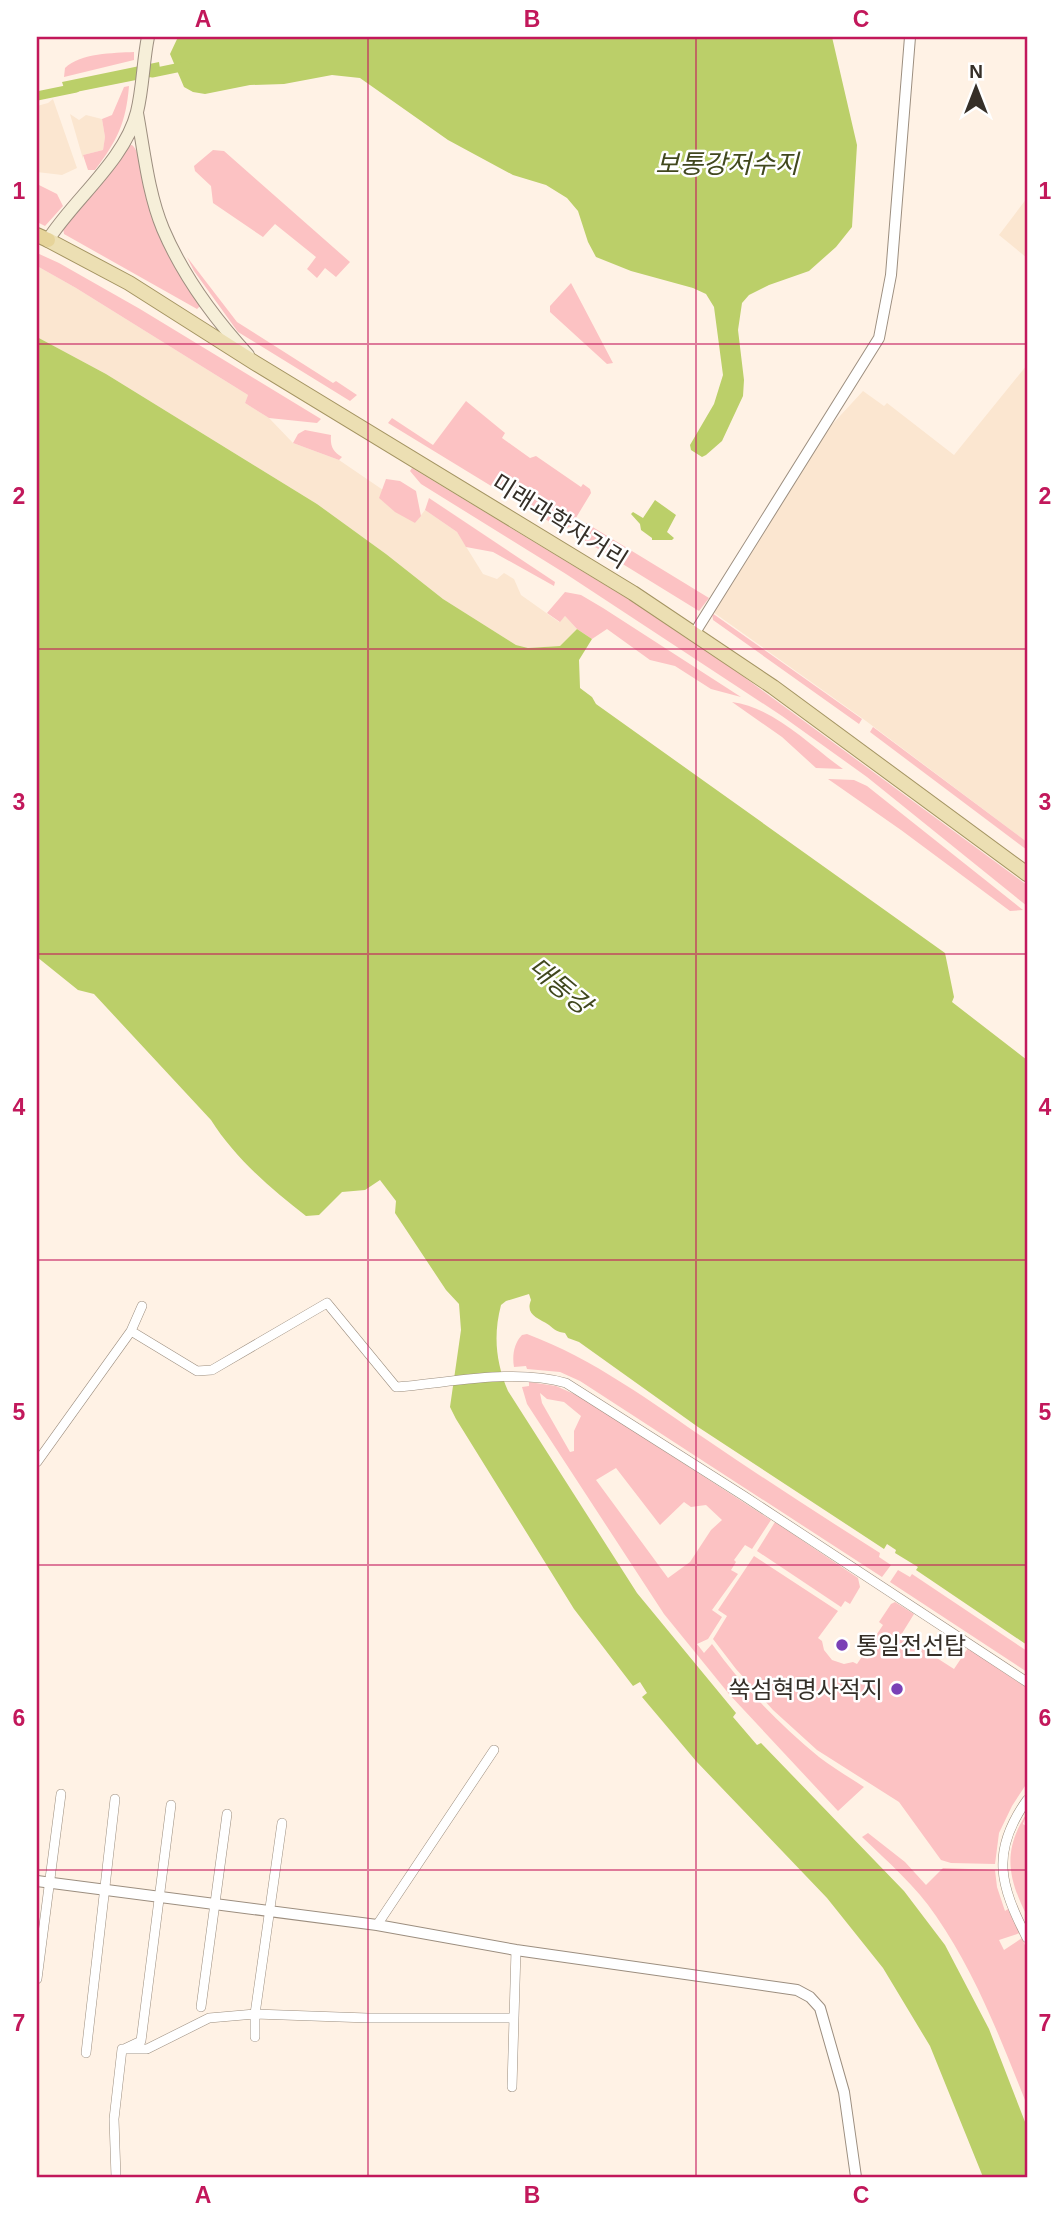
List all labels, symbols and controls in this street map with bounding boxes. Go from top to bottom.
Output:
text: A [195,6,211,32]
text: B [524,6,540,32]
text: C [853,6,869,32]
north arrow [942,52,1012,122]
text: N [969,61,983,82]
water label: 보통강저수지 [655,149,801,179]
text: 1 [13,178,26,204]
text: 1 [1039,178,1052,204]
street label: 미래과학자거리 [487,469,633,573]
text: 2 [13,483,25,509]
text: 2 [1039,483,1051,509]
text: 3 [13,789,25,815]
text: 3 [1039,789,1051,815]
water label: 대동강 [523,951,599,1023]
text: 4 [13,1094,26,1120]
text: 4 [1039,1094,1052,1120]
text: 5 [13,1399,26,1425]
text: 5 [1039,1399,1052,1425]
place label: 통일전선탑 [856,1632,966,1659]
marker: 통일전선탑 [834,1637,850,1653]
place label: 쑥섬혁명사적지 [728,1676,883,1703]
marker: 쑥섬혁명사적지 [889,1681,905,1697]
text: 6 [13,1705,25,1731]
text: 6 [1039,1705,1051,1731]
text: 7 [13,2010,25,2036]
text: 7 [1039,2010,1051,2036]
text: A [195,2182,211,2208]
text: B [524,2182,540,2208]
text: C [853,2182,869,2208]

